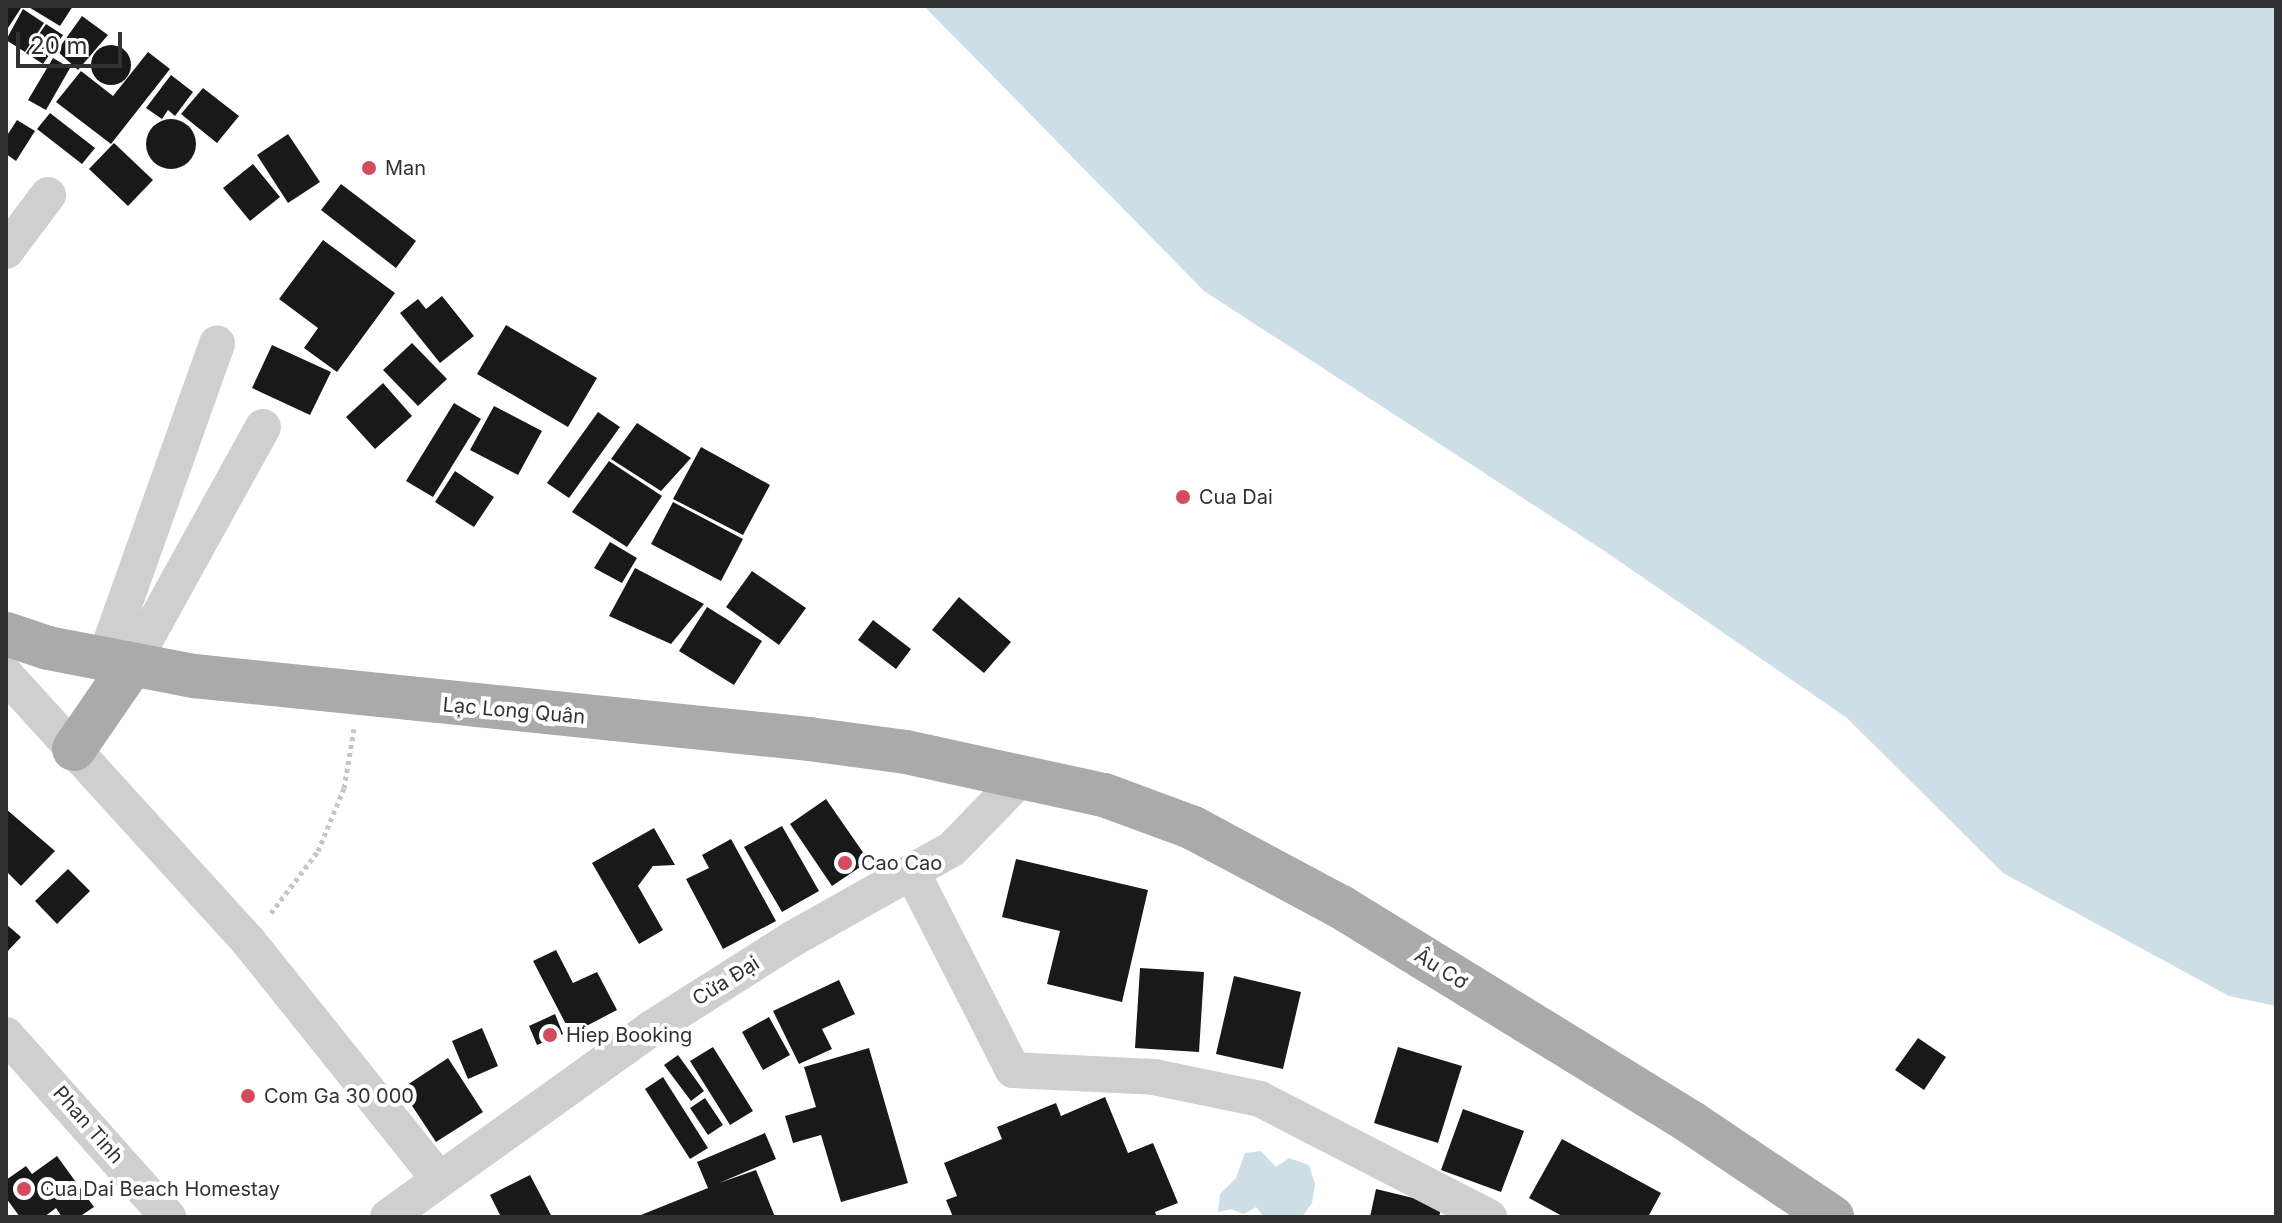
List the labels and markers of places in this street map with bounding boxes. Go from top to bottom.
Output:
place label: Man [385,156,426,180]
marker: Man [360,159,378,177]
place label: Cua Dai [1199,485,1273,509]
marker: Cua Dai [1174,488,1192,506]
place label: Cao Cao [861,851,942,875]
marker: Cao Cao [836,854,854,872]
place label: Hiep Booking [566,1023,692,1047]
marker: Hiep Booking [541,1026,559,1044]
place label: Com Ga 30 000 [264,1084,414,1108]
marker: Com Ga 30 000 [239,1087,257,1105]
place label: Cua Dai Beach Homestay [40,1177,280,1201]
marker: Cua Dai Beach Homestay [15,1180,33,1198]

